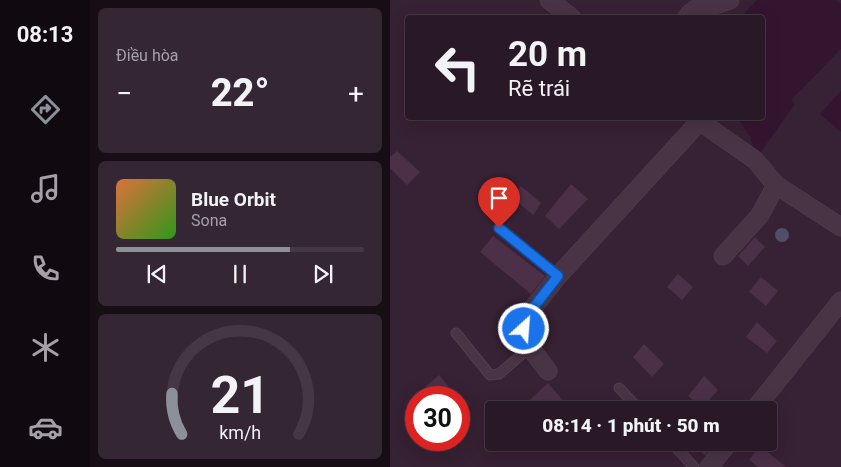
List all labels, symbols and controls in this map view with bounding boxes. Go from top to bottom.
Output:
text: 08:13 [17,22,73,47]
text: 20 m [508,34,587,75]
icon: left [425,35,490,100]
text: Điều hòa [116,46,179,65]
text: 22° [211,71,269,115]
text: Rẽ trái [508,76,570,101]
text: − [116,77,132,110]
text: + [348,77,364,110]
icon: directions [28,92,63,127]
icon: music [28,171,63,206]
pin [478,177,520,228]
icon: arrive [485,184,513,212]
text: Blue Orbit [191,188,276,211]
text: Sona [191,211,227,230]
icon: phone [28,251,63,286]
icon: previous [143,260,171,288]
icon: pause [226,260,254,288]
icon: next [309,260,337,288]
position arrow [497,302,549,354]
icon: climate [28,330,63,365]
text: 21 [210,365,270,426]
speed limit sign: 30 [405,386,470,451]
icon: car [28,410,63,445]
text: 08:14 · 1 phút · 50 m [542,414,720,437]
text: km/h [219,422,261,443]

